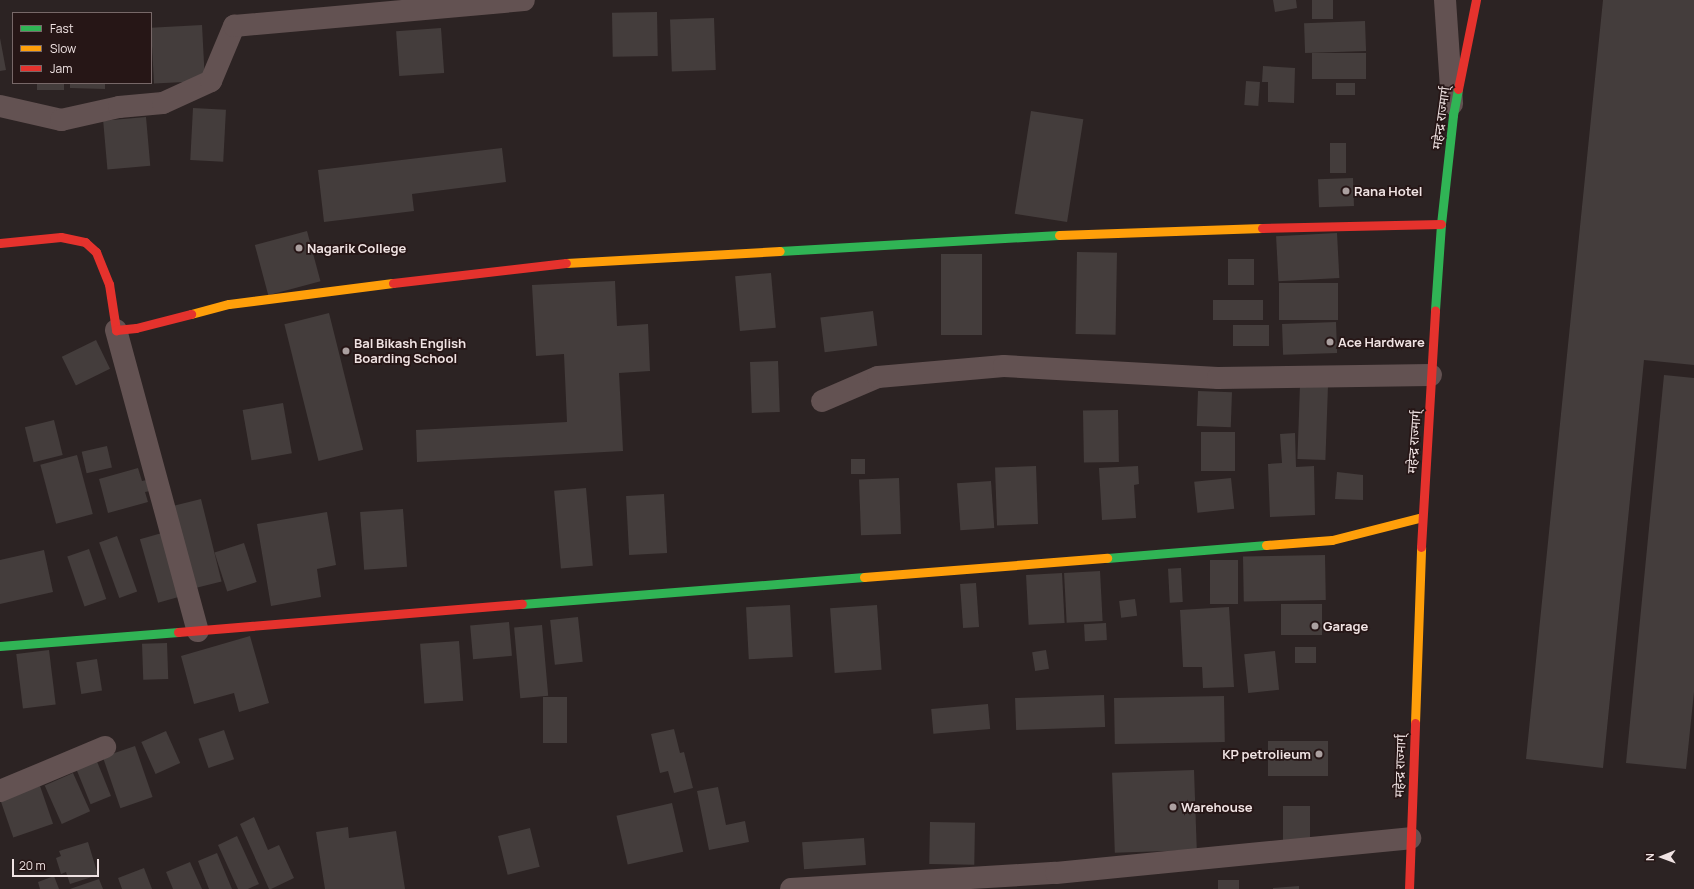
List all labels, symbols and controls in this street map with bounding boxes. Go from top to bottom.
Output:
legend [12,12,152,84]
text: Fast [50,20,74,37]
text: Slow [50,40,76,57]
text: Jam [50,60,72,77]
street label: महेन्द्र राज्मार्ग् [1429,86,1453,150]
place label: Rana Hotel [1354,183,1422,199]
marker: Rana Hotel [1341,186,1351,196]
place label: Nagarik College [307,240,406,256]
marker: Nagarik College [294,243,304,253]
place label: Ace Hardware [1338,334,1425,350]
place label: Bal Bikash English Boarding School [354,336,466,367]
marker: Ace Hardware [1325,337,1335,347]
marker: Bal Bikash English Boarding School [341,346,351,356]
street label: महेन्द्र राज्मार्ग् [1404,410,1424,474]
place label: Garage [1323,618,1368,634]
marker: Garage [1310,621,1320,631]
street label: महेन्द्र राज्मार्ग् [1391,734,1409,798]
place label: KP petrolieum [1222,746,1311,762]
marker: KP petrolieum [1314,749,1324,759]
place label: Warehouse [1181,799,1253,815]
marker: Warehouse [1168,802,1178,812]
north arrow [1642,837,1682,877]
scale bar [14,851,101,877]
text: N [1642,853,1657,861]
text: 20 m [19,857,46,874]

